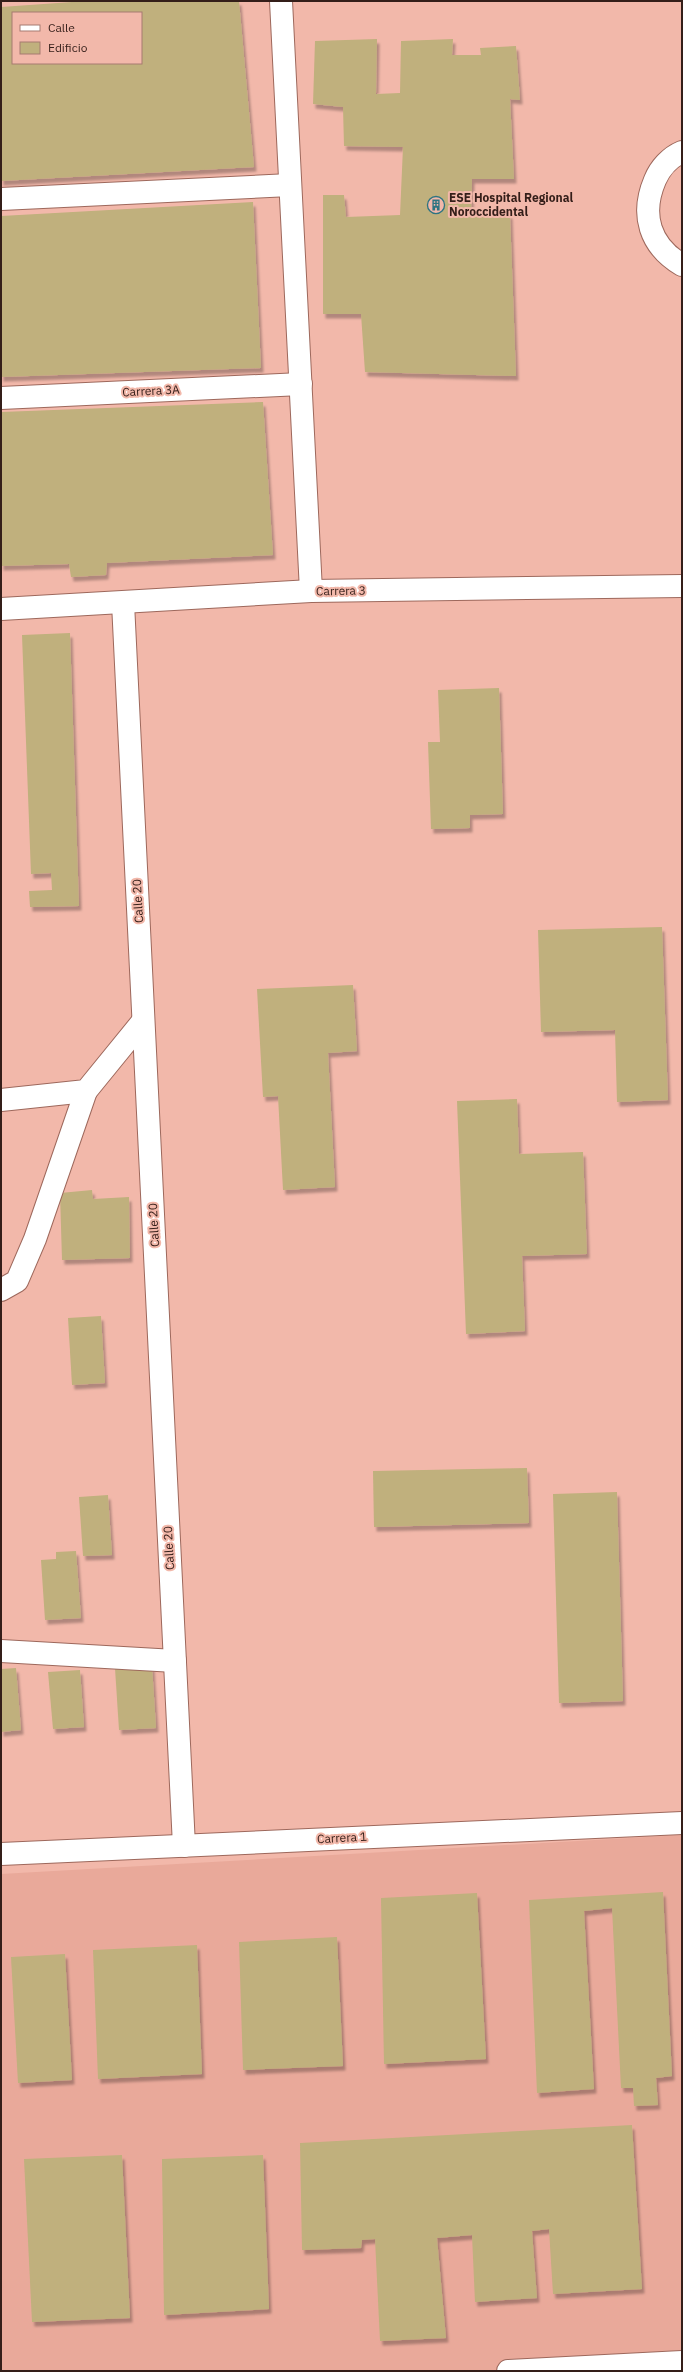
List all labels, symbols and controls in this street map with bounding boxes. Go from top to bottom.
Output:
legend [12,12,142,64]
text: Calle [48,20,75,35]
text: Edificio [48,40,88,55]
place label: ESE Hospital Regional Noroccidental [449,190,573,219]
building icon: ESE Hospital Regional Noroccidental [426,195,446,215]
street label: Carrera 3A [122,381,180,399]
street label: Carrera 3 [316,583,366,598]
street label: Calle 20 [129,879,146,923]
street label: Calle 20 [145,1203,162,1247]
street label: Calle 20 [160,1526,177,1570]
street label: Carrera 1 [317,1829,367,1846]

